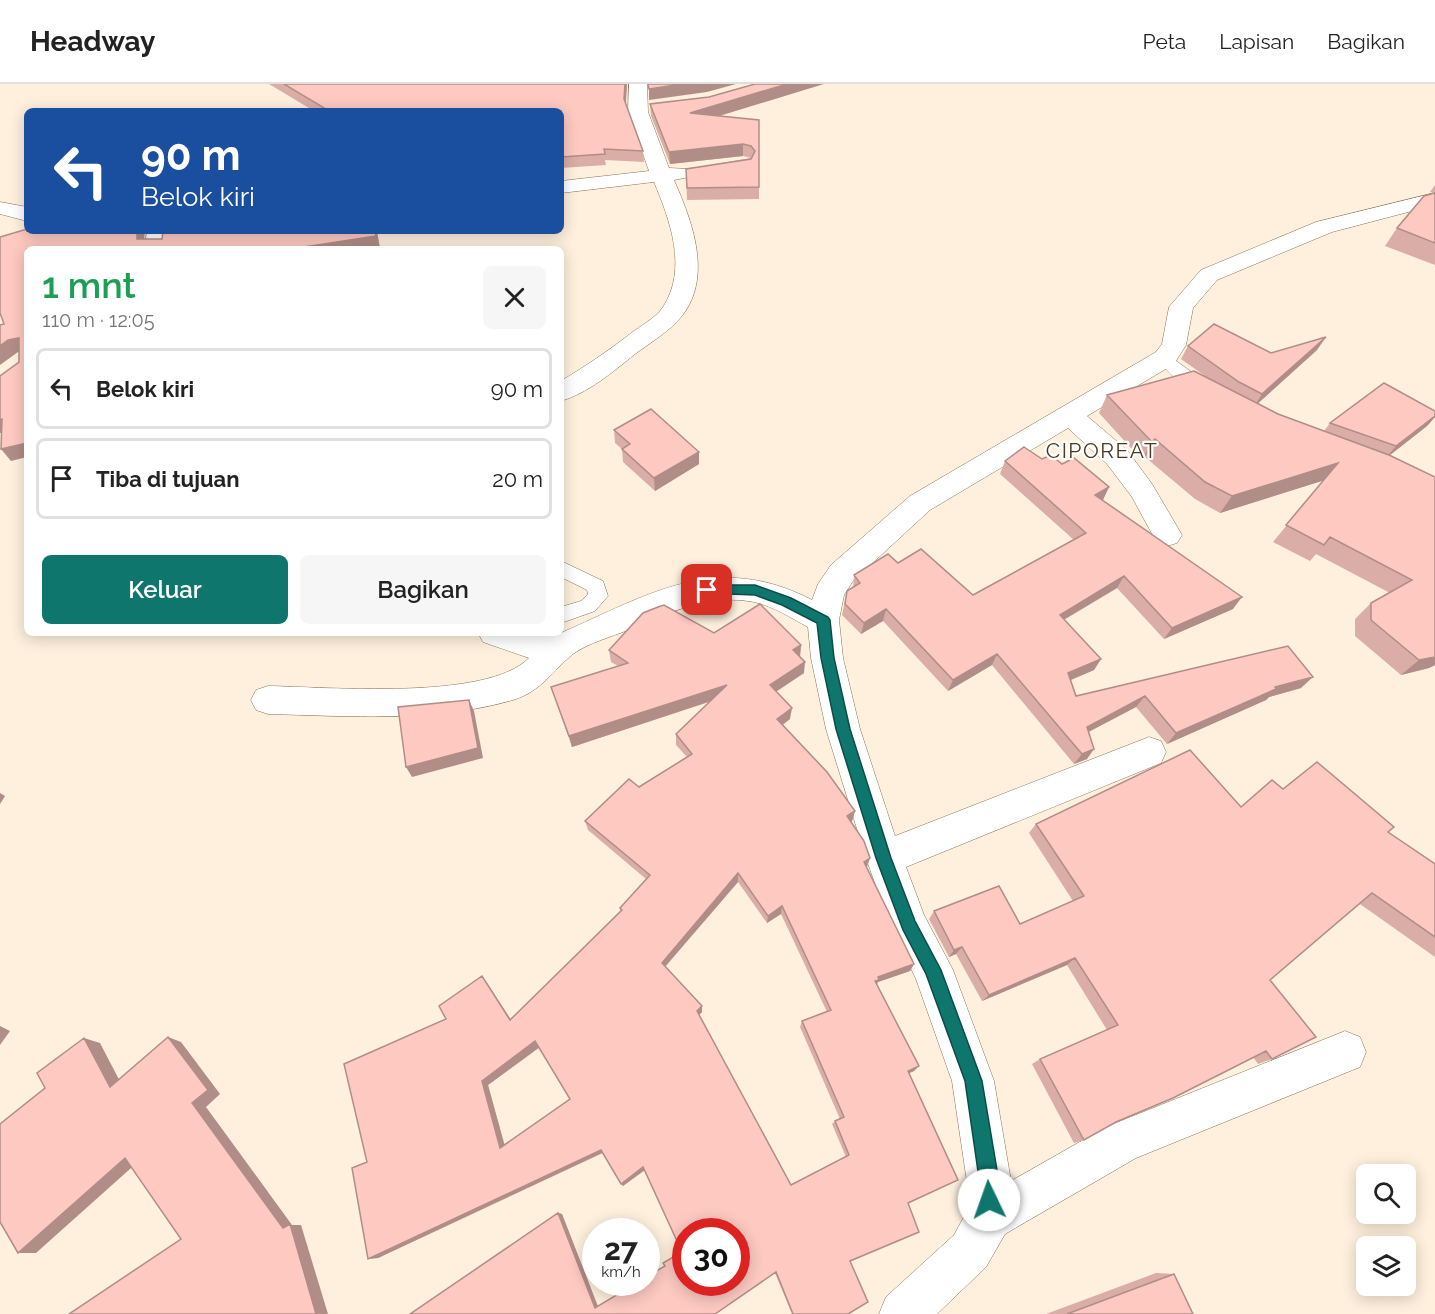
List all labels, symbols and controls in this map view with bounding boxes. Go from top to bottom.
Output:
text: Headway [30,25,155,58]
text: Peta [1143,29,1186,54]
text: Lapisan [1219,29,1294,54]
text: Bagikan [1327,29,1405,54]
text: 90 m [141,131,241,180]
icon: left [42,132,120,210]
text: Belok kiri [141,181,255,212]
text: 1 mnt [42,264,136,306]
button: close [483,266,546,329]
text: 110 m · 12:05 [42,308,155,332]
icon: left [45,372,78,405]
text: Belok kiri [96,376,194,402]
text: 90 m [491,376,543,402]
district label: CIPOREAT [1046,438,1158,463]
icon: arrive [45,462,78,495]
text: Tiba di tujuan [96,466,239,492]
text: 20 m [492,466,543,492]
button: Keluar [42,555,288,624]
button: Bagikan [300,555,546,624]
pin [681,564,732,615]
icon: arrive [690,573,723,606]
map controls [1356,1164,1416,1296]
button: search [1356,1164,1416,1224]
position arrow [957,1168,1021,1232]
speed limit sign: 30 [672,1218,750,1296]
text: 27 [604,1232,638,1267]
button: layers [1356,1236,1416,1296]
text: km/h [601,1263,641,1281]

